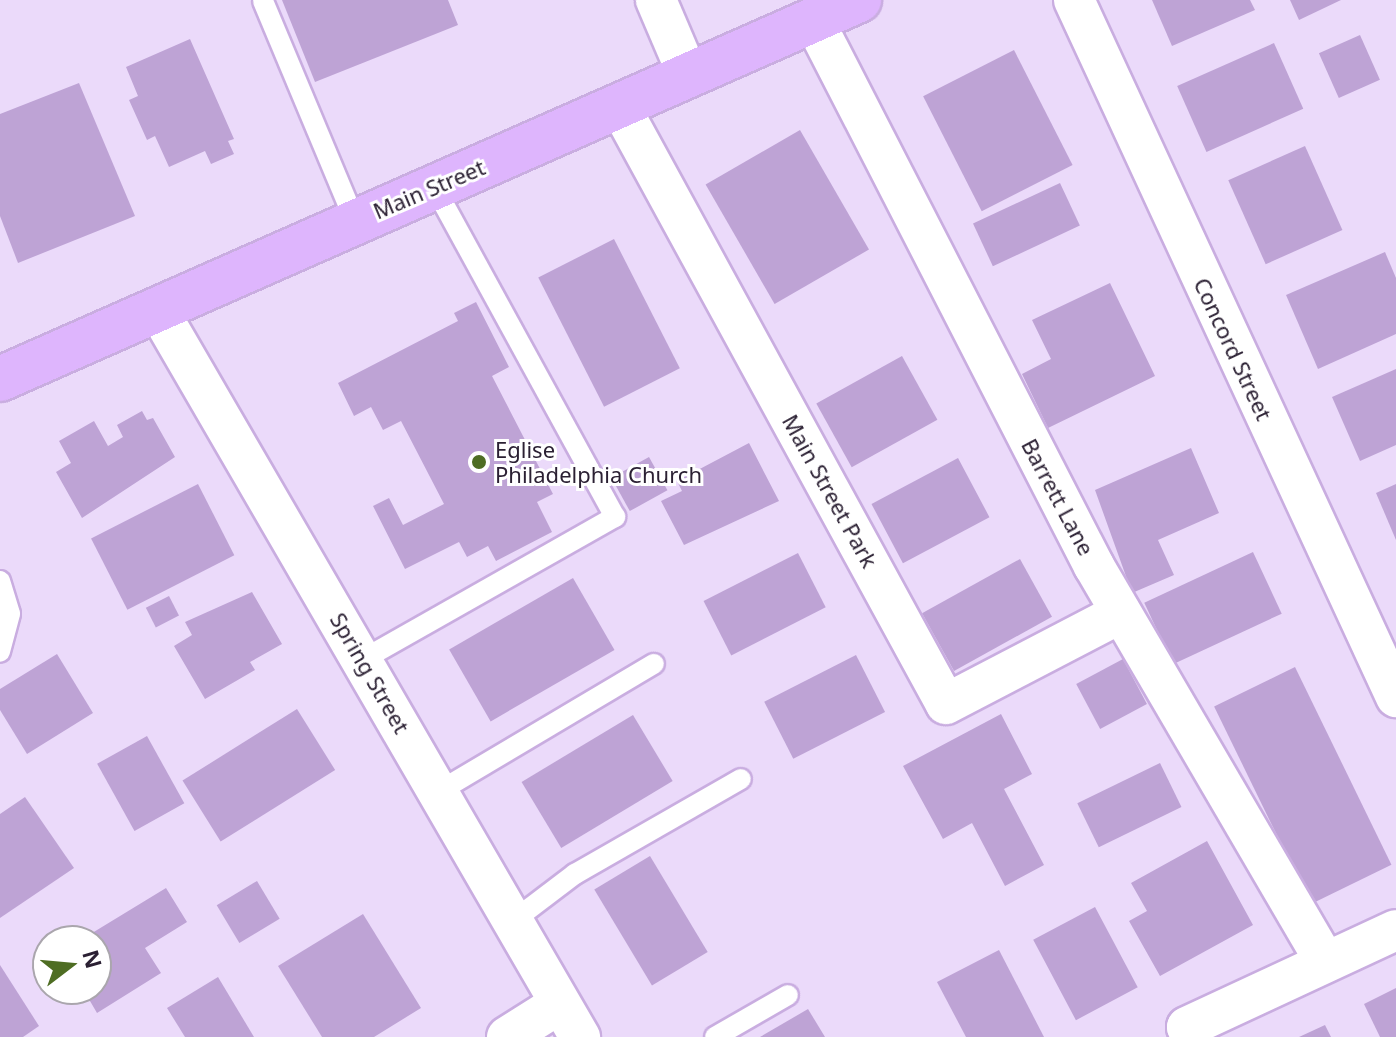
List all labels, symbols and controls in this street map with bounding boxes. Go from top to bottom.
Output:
street label: Main Street [369,154,489,224]
street label: Concord Street [1188,274,1278,424]
street label: Main Street Park [777,410,883,572]
street label: Barrett Lane [1016,434,1100,560]
place label: Eglise Philadelphia Church [495,436,702,488]
marker: Eglise Philadelphia Church [470,453,488,471]
street label: Spring Street [325,608,415,738]
north arrow [32,925,112,1005]
text: N [76,946,110,972]

